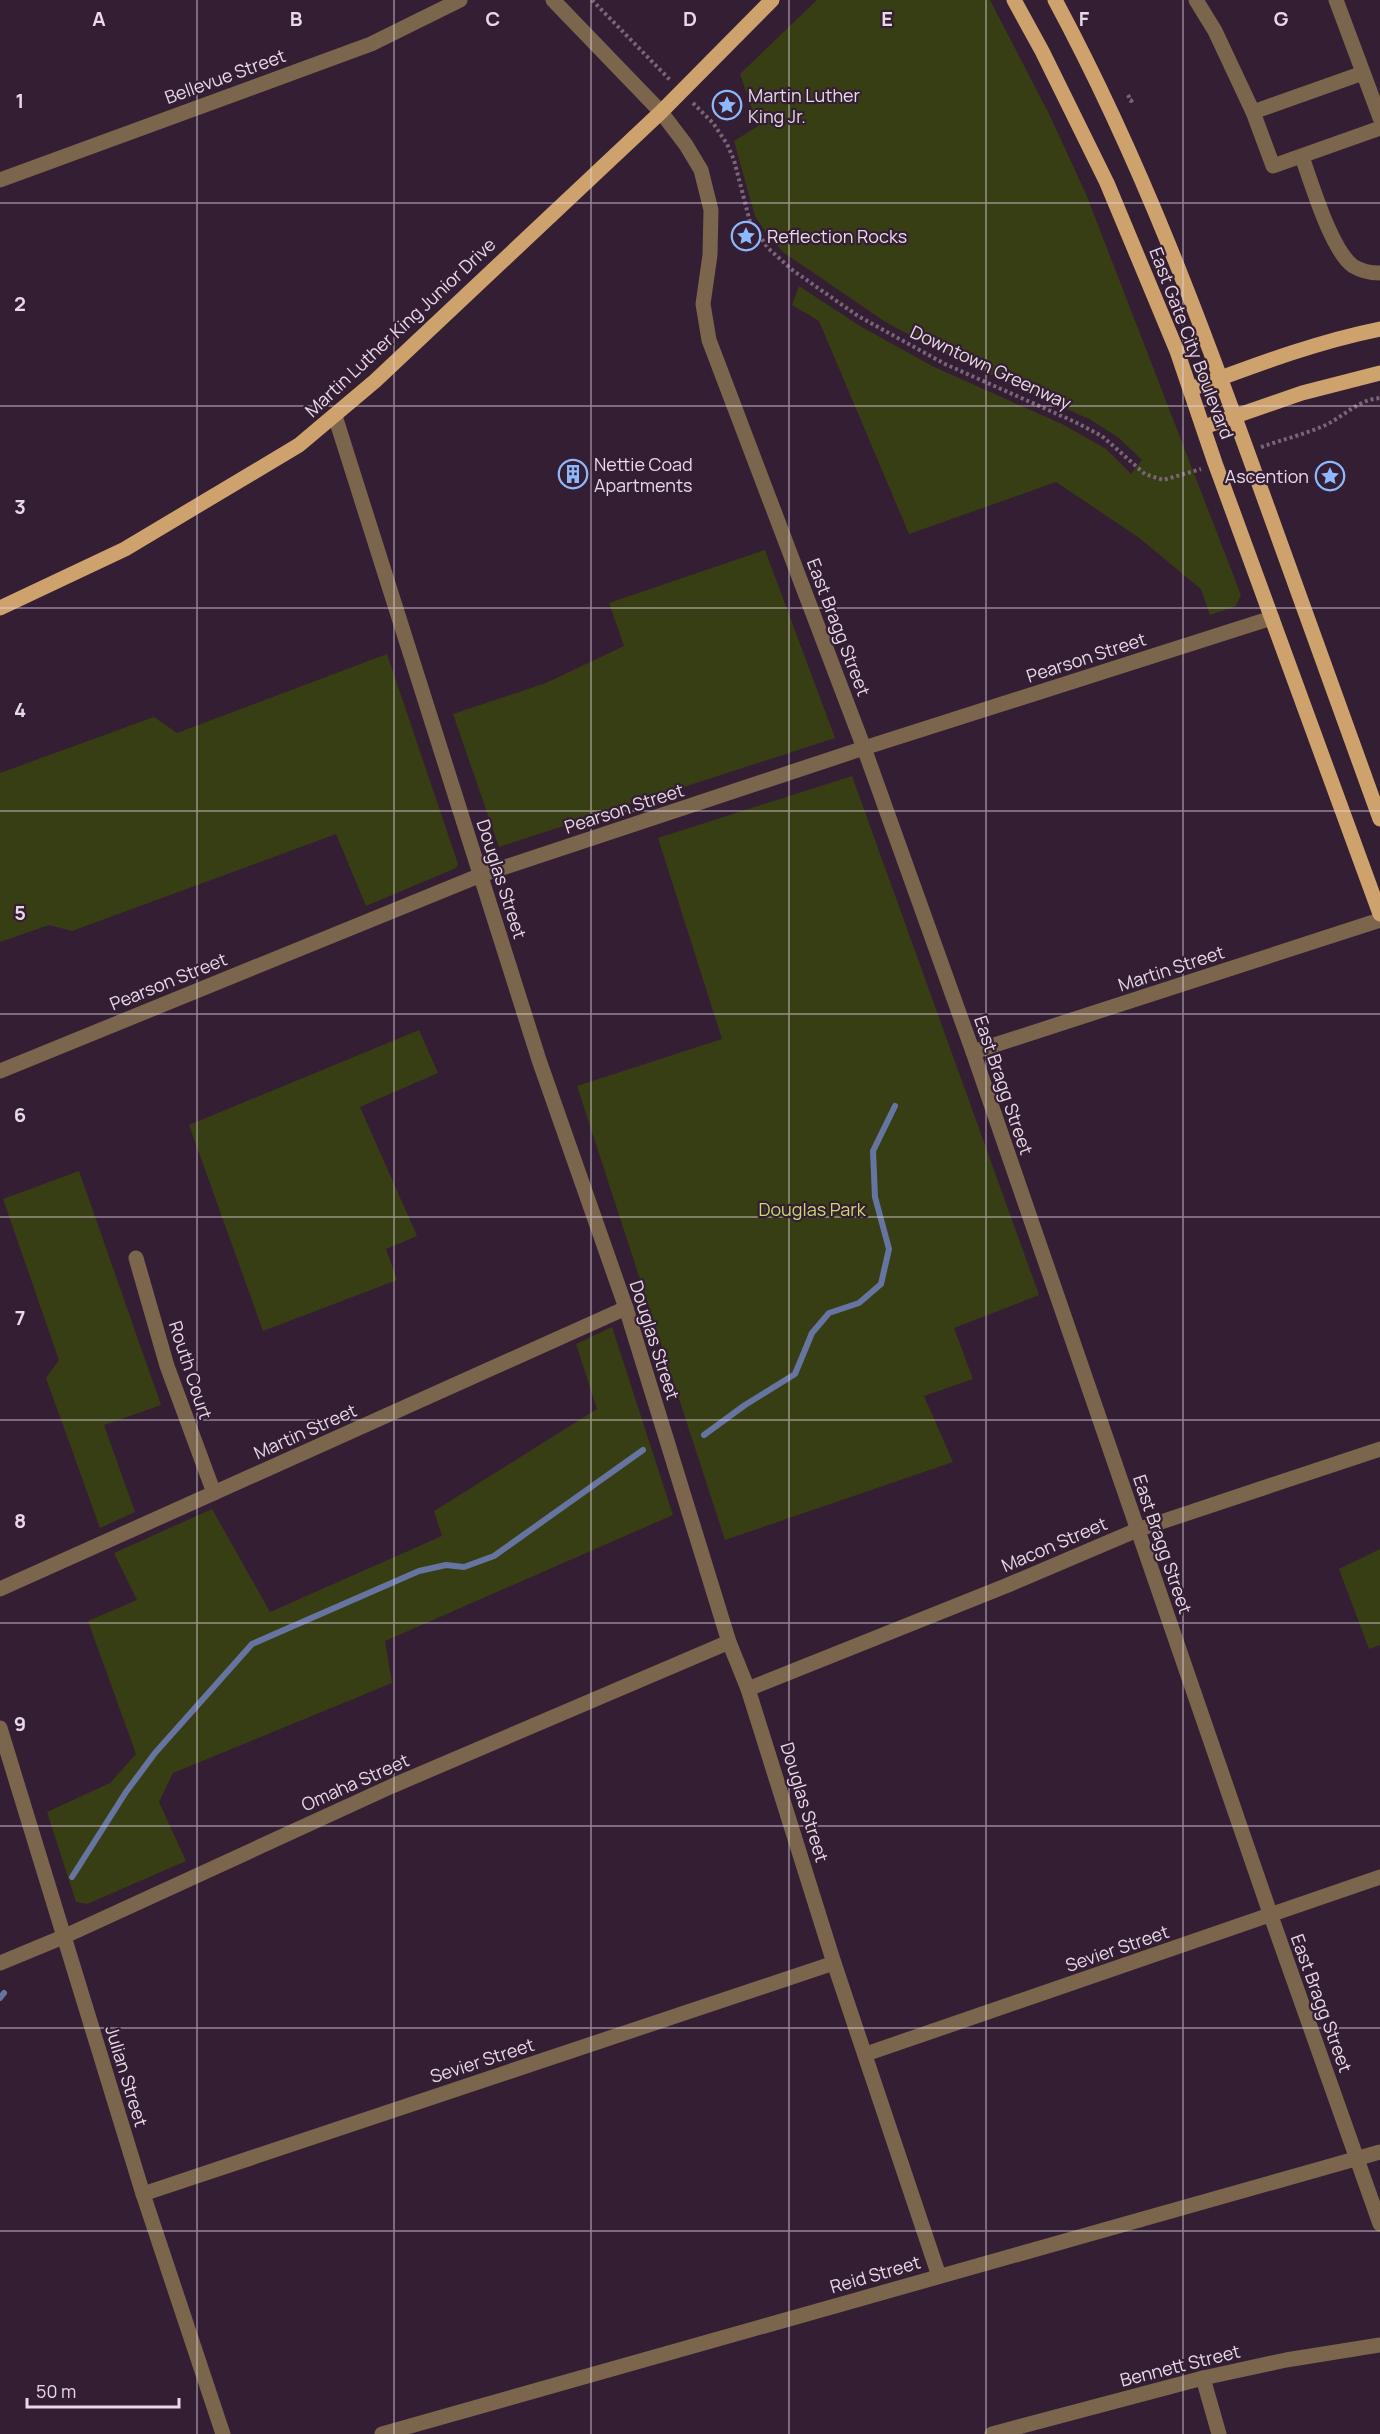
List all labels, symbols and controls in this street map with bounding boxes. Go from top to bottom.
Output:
text: A [92,5,106,32]
text: B [290,5,303,32]
text: C [486,5,500,32]
text: D [683,5,697,32]
text: E [881,5,893,32]
text: F [1079,5,1090,32]
text: G [1274,5,1289,32]
street label: Bellevue Street [161,43,289,109]
place label: Martin Luther King Jr. [748,83,861,128]
text: 1 [16,87,24,114]
place icon: Martin Luther King Jr. [711,89,743,121]
place icon: Reflection Rocks [730,220,762,252]
place label: Reflection Rocks [767,224,907,248]
street label: Martin Luther King Junior Drive [300,232,500,422]
street label: East Gate City Boulevard [1144,244,1240,442]
text: 2 [14,290,26,317]
street label: Downtown Greenway [907,319,1076,415]
place label: Nettie Coad Apartments [594,452,693,497]
building icon: Nettie Coad Apartments [557,458,589,490]
place icon: Ascention [1314,460,1346,492]
place label: Ascention [1225,464,1309,488]
text: 3 [14,493,26,520]
street label: East Bragg Street [802,555,876,699]
street label: Pearson Street [1023,626,1149,688]
text: 4 [14,696,26,723]
street label: Pearson Street [561,777,687,839]
street label: Douglas Street [471,816,533,942]
text: 5 [14,899,26,926]
street label: Martin Street [1115,940,1227,996]
street label: Pearson Street [106,947,230,1015]
street label: East Bragg Street [969,1012,1039,1158]
text: 6 [14,1101,26,1128]
park label: Douglas Park [758,1197,867,1221]
street label: Douglas Street [624,1277,686,1403]
text: 7 [15,1304,25,1331]
street label: Routh Court [164,1318,218,1422]
street label: Martin Street [250,1398,360,1464]
street label: East Bragg Street [1128,1471,1198,1617]
text: 8 [14,1507,26,1534]
street label: Macon Street [997,1511,1111,1577]
text: 9 [14,1710,26,1737]
street label: Douglas Street [775,1739,835,1865]
street label: Omaha Street [297,1748,413,1816]
street label: Sevier Street [1062,1919,1172,1977]
street label: East Bragg Street [1286,1931,1358,2075]
street label: Julian Street [100,2022,154,2130]
street label: Sevier Street [427,2032,537,2088]
street label: Reid Street [827,2250,923,2298]
street label: Bennett Street [1117,2338,1243,2392]
scale bar [27,2371,178,2409]
text: 50 m [36,2379,76,2403]

